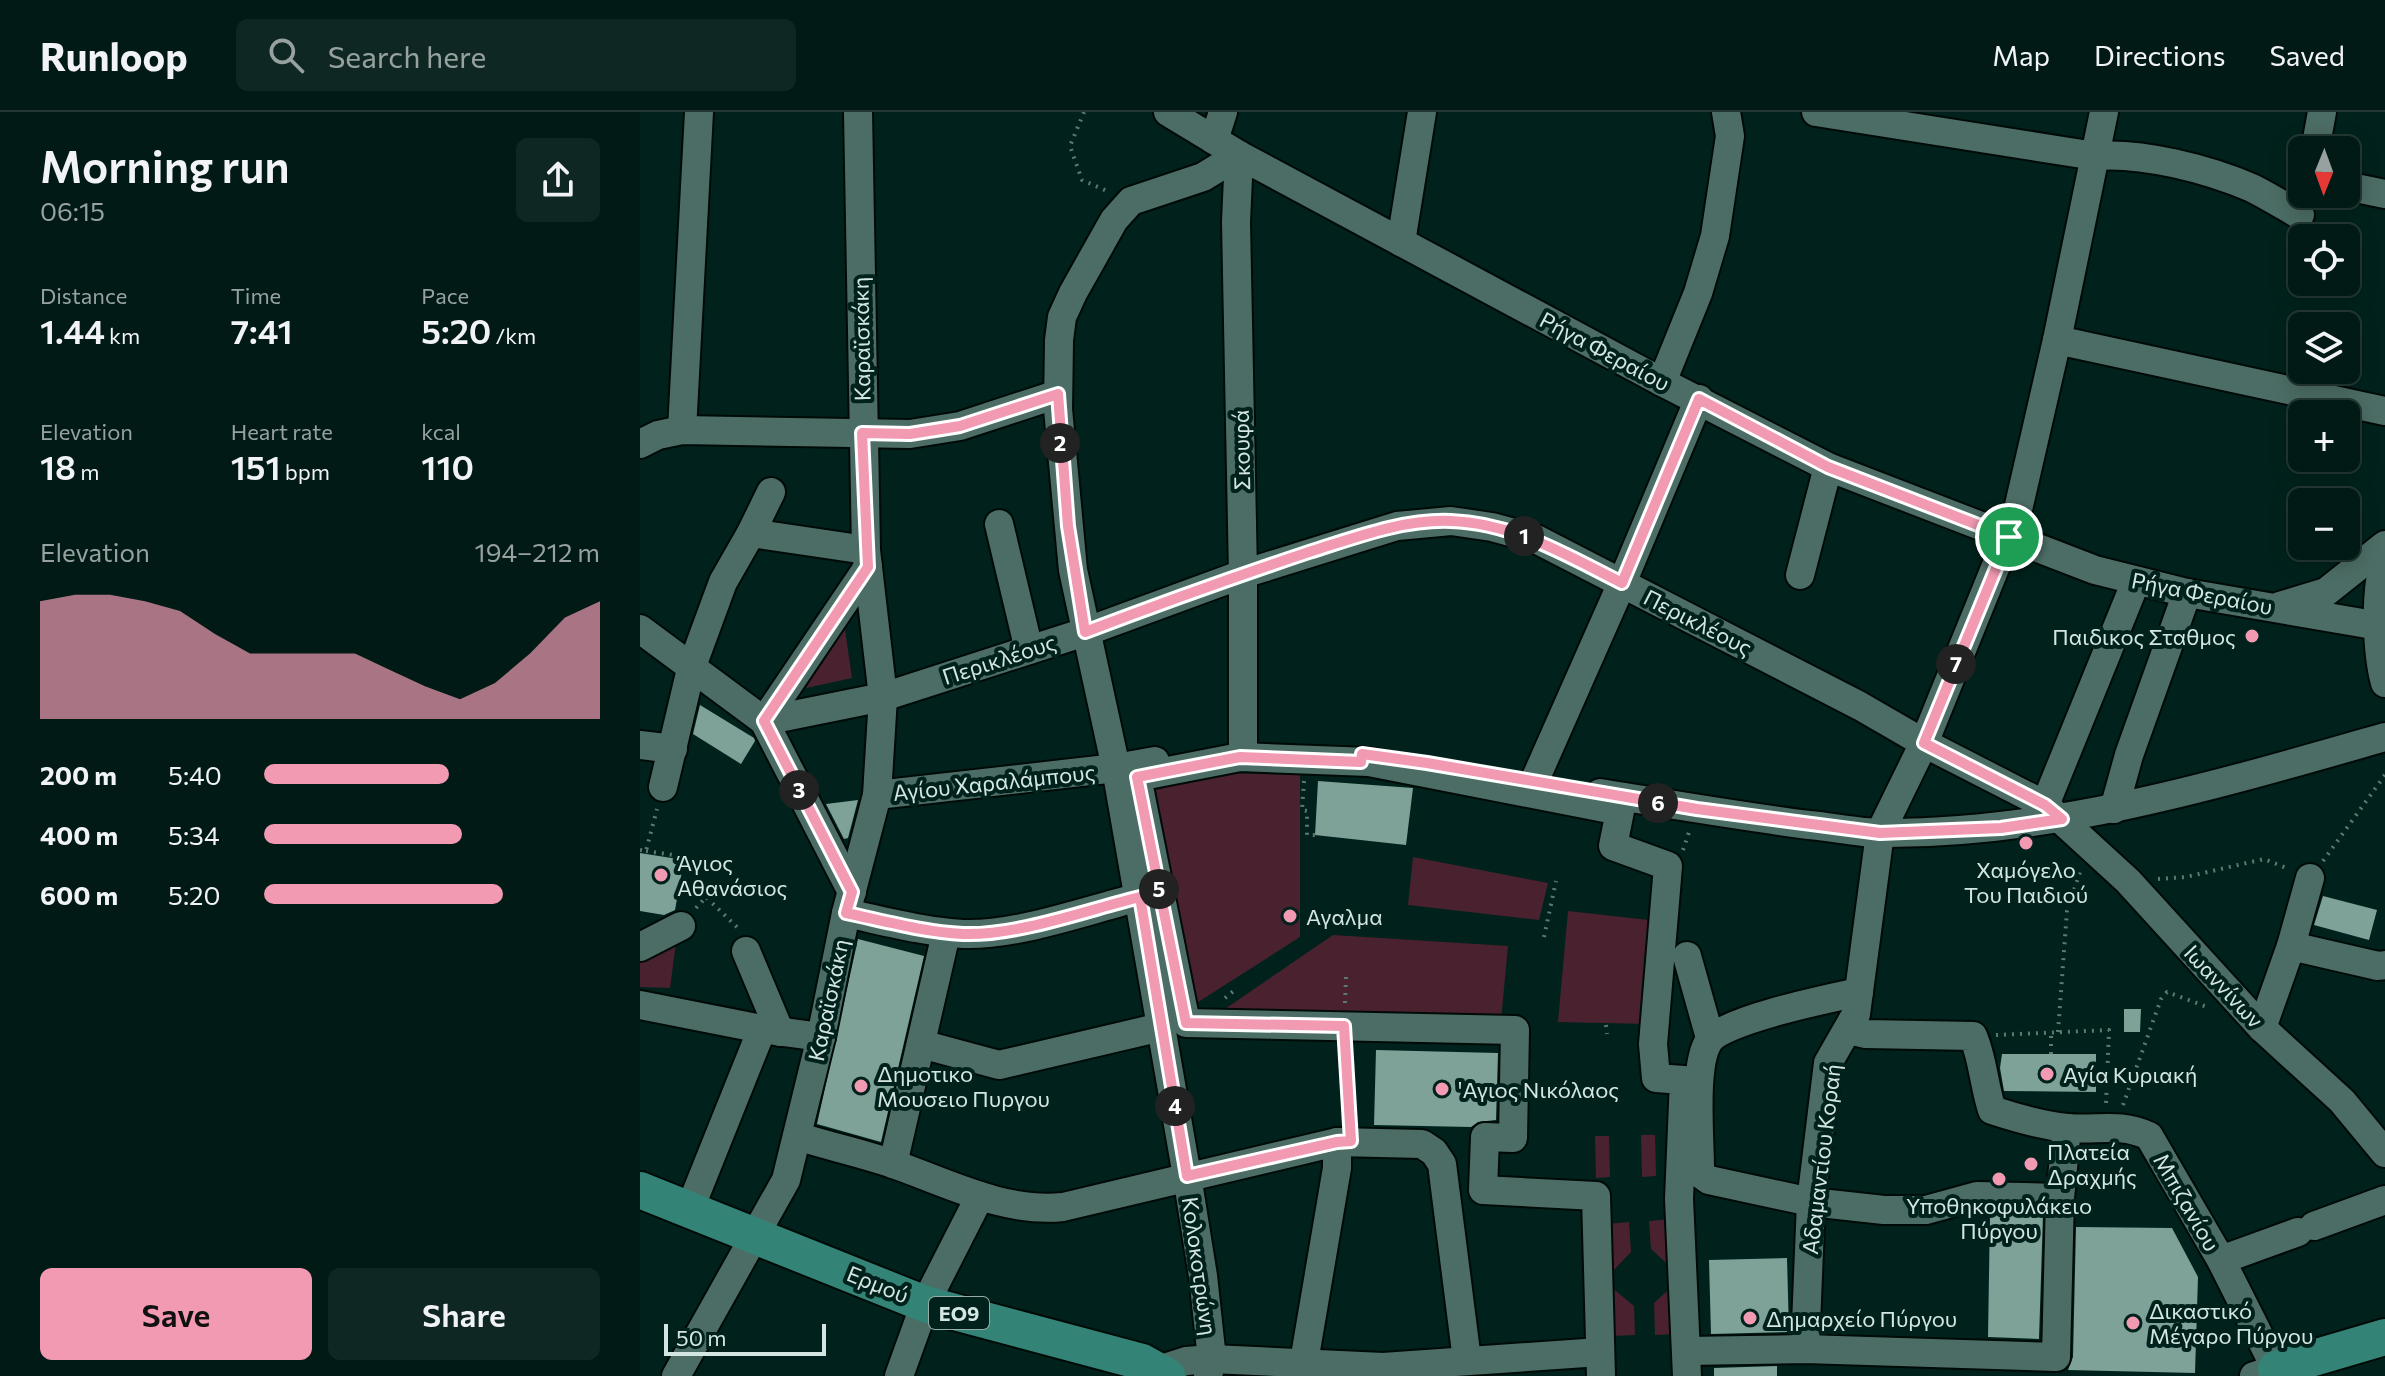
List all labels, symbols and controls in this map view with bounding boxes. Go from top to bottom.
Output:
search box [236,19,796,91]
text: Runloop [40,32,188,79]
icon: search [264,33,308,77]
text: Search here [328,37,486,74]
text: Map [1992,38,2050,72]
text: Directions [2094,38,2225,72]
text: Saved [2269,38,2345,72]
north arrow [2288,136,2360,208]
map controls [2288,136,2360,560]
text: Morning run [40,138,290,192]
button: share [516,138,600,222]
text: 06:15 [40,195,105,226]
button: locate [2288,224,2360,296]
street label: Καραϊσκάκη [846,277,876,401]
text: Distance [40,282,127,309]
text: Time [231,282,281,309]
text: Pace [421,282,469,309]
street label: Ρήγα Φεραίου [1535,305,1675,397]
text: 1.44 [40,309,105,351]
text: 7:41 [231,309,293,351]
text: 5:20 [421,309,491,351]
button: layers [2288,312,2360,384]
text: km [105,322,140,349]
text: /km [491,322,536,349]
button: + [2288,400,2360,472]
street label: Σκουφά [1227,409,1255,491]
text: Elevation [40,418,133,445]
text: Heart rate [231,418,333,445]
text: kcal [421,418,461,445]
pin: 2 [1040,423,1080,463]
text: 2 [1054,429,1066,456]
text: 18 [40,445,76,487]
text: 151 [231,445,281,487]
text: 110 [421,445,474,487]
text: m [76,458,99,485]
text: bpm [281,458,330,485]
button: − [2288,488,2360,560]
pin [1975,503,2043,571]
icon: arrive [1987,515,2031,559]
pin: 1 [1504,516,1544,556]
text: 1 [1519,522,1529,549]
text: Elevation [40,536,150,567]
text: 194–212 m [475,536,600,567]
street label: Ρήγα Φεραίου [2129,566,2275,620]
street label: Περικλέους [1639,583,1757,661]
place label: Παιδικος Σταθμος [2052,623,2236,650]
marker: Παιδικος Σταθμος [2243,627,2261,645]
street label: Περικλέους [939,628,1059,690]
pin: 7 [1936,644,1976,684]
text: 7 [1950,650,1962,677]
street label: Αγίου Χαραλάμπους [892,758,1096,806]
text: 200 m [40,759,117,790]
text: 5:40 [168,759,222,790]
pin: 3 [779,770,819,810]
text: 3 [793,776,805,803]
pin: 6 [1638,783,1678,823]
text: 6 [1651,789,1665,816]
text: 400 m [40,819,118,850]
text: 5:34 [168,819,220,850]
marker: Χαμόγελο Του Παιδιού [2017,834,2035,852]
place label: Άγιος Αθανάσιος [676,849,787,901]
place label: Χαμόγελο Του Παιδιού [1964,856,2088,908]
marker: Άγιος Αθανάσιος [652,866,670,884]
pin: 5 [1139,869,1179,909]
text: 5 [1153,875,1165,902]
text: 600 m [40,879,118,910]
text: 5:20 [168,879,220,910]
place label: Αγαλμα [1306,903,1383,930]
marker: Αγαλμα [1281,907,1299,925]
street label: Καραϊσκάκη [802,936,854,1064]
street label: Ιωαννίνων [2179,939,2269,1033]
place label: Δημοτικο Μουσειο Πυργου [877,1060,1050,1112]
place label: Αγία Κυριακή [2063,1061,2197,1088]
street label: Αδαμαντίου Κοραή [1796,1062,1846,1256]
marker: Αγία Κυριακή [2038,1065,2056,1083]
place label: 'Αγιος Νικόλαος [1458,1076,1619,1103]
marker: Δημοτικο Μουσειο Πυργου [852,1077,870,1095]
marker: 'Αγιος Νικόλαος [1433,1080,1451,1098]
pin: 4 [1155,1086,1195,1126]
text: 4 [1168,1092,1182,1119]
place label: Πλατεία Δραχμής [2047,1138,2137,1190]
street label: Μπιζανίου [2148,1148,2226,1256]
marker: Πλατεία Δραχμής [2022,1155,2040,1173]
marker: Υποθηκοφυλάκειο Πύργου [1990,1170,2008,1188]
place label: Υποθηκοφυλάκειο Πύργου [1906,1192,2092,1244]
street label: Κολοκοτρώνη [1177,1195,1223,1337]
street label: Ερμού [843,1259,913,1309]
button: Save [40,1268,312,1360]
button: Share [328,1268,600,1360]
road number: ΕΟ9 [929,1297,989,1329]
place label: Δικαστικό Μέγαρο Πύργου [2149,1297,2313,1349]
place label: Δημαρχείο Πύργου [1766,1305,1957,1332]
marker: Δημαρχείο Πύργου [1741,1309,1759,1327]
marker: Δικαστικό Μέγαρο Πύργου [2124,1314,2142,1332]
scale bar [664,1320,826,1356]
text: 50 m [676,1324,726,1351]

